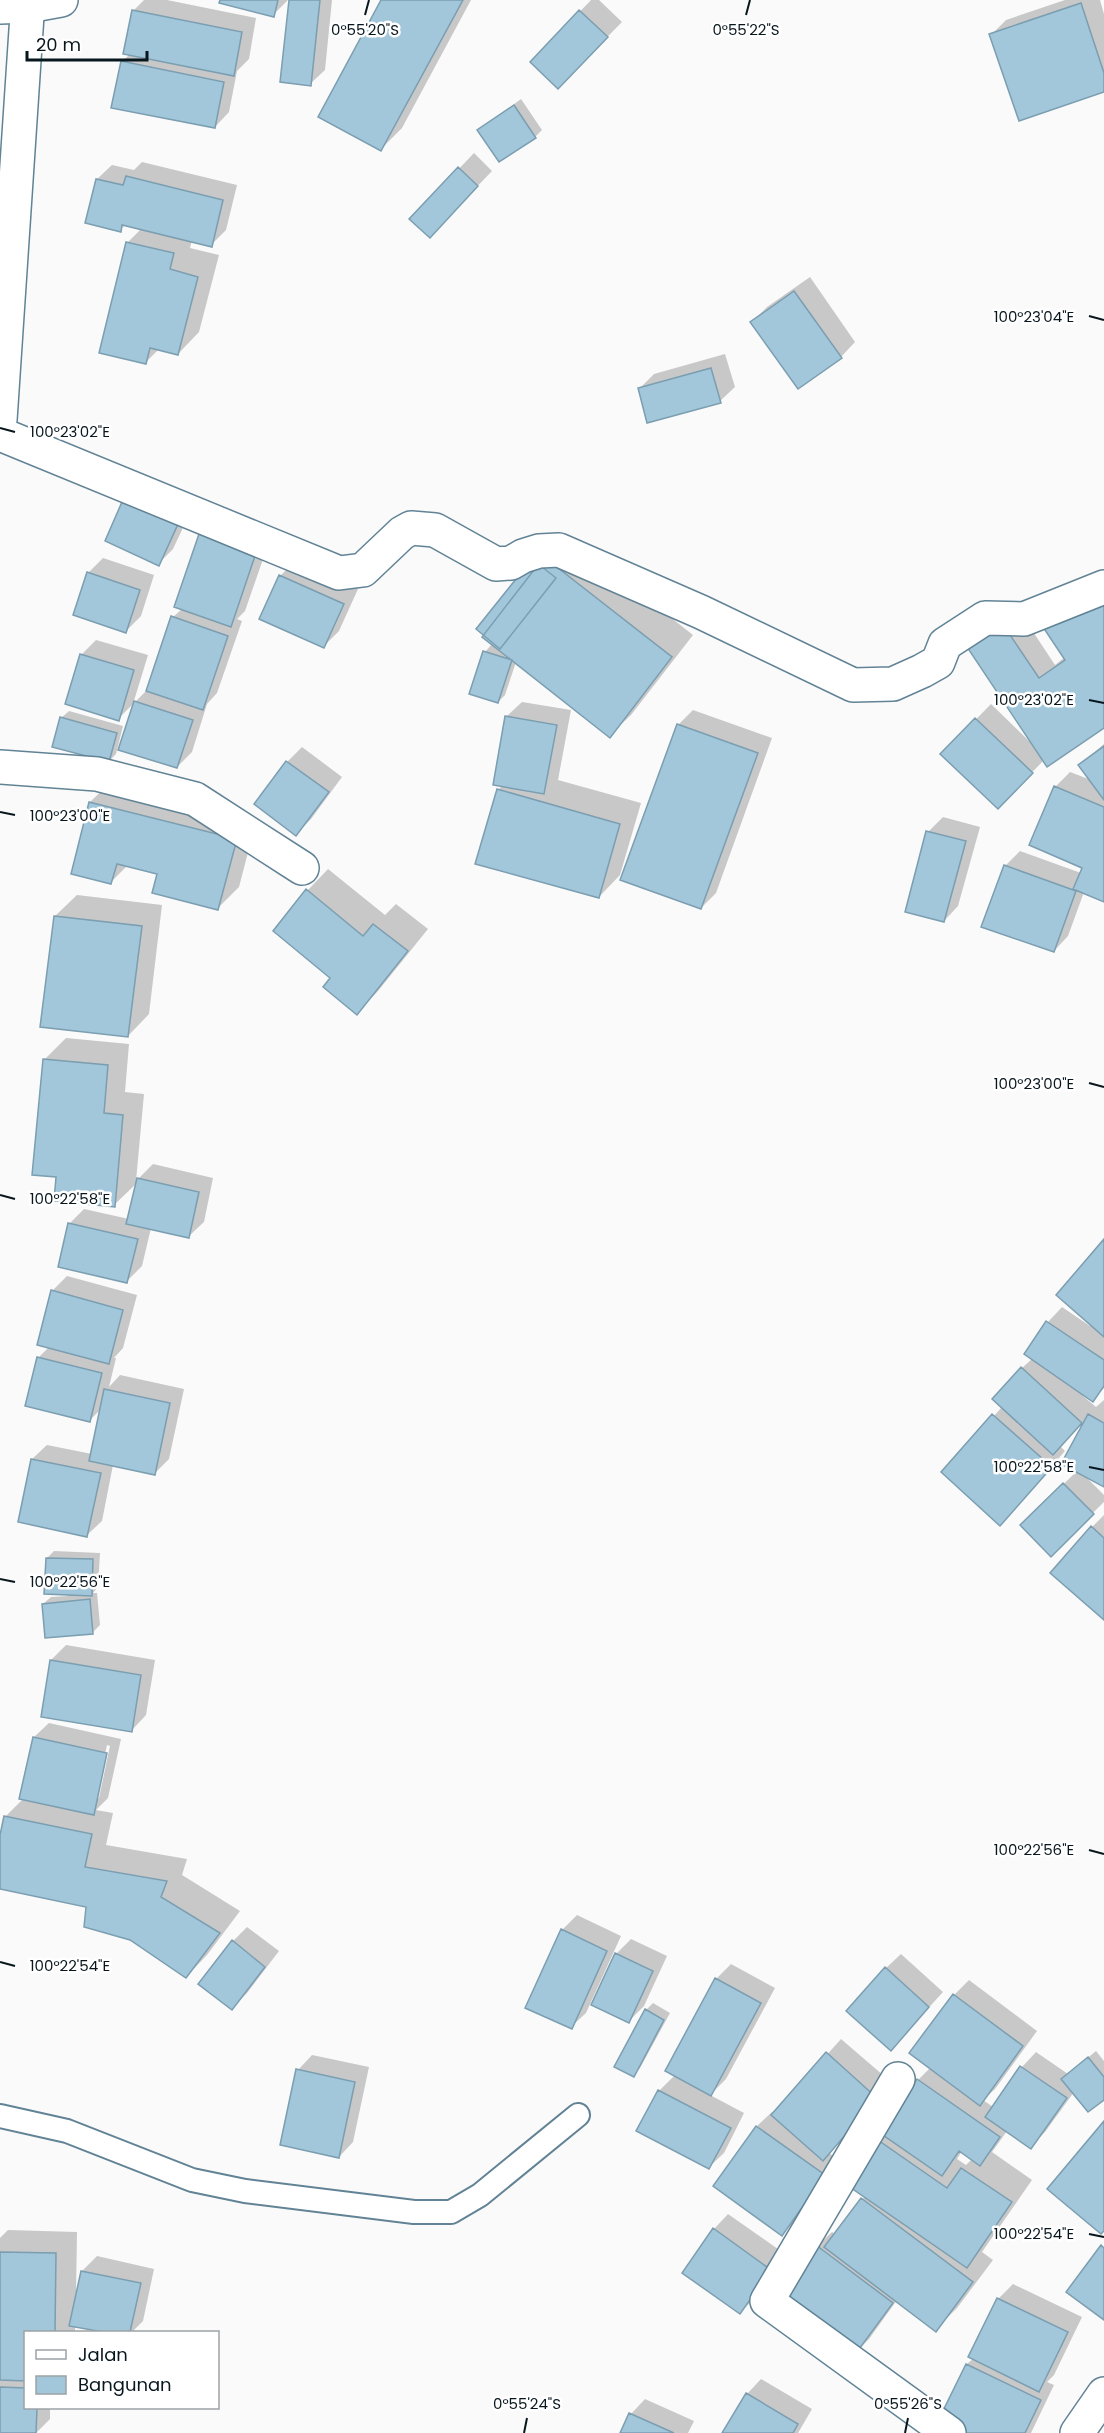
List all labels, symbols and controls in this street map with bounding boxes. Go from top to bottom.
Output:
text: 0°55'20"S [331,19,399,40]
text: 0°55'22"S [712,19,780,40]
scale bar [27,24,147,62]
text: 20 m [36,32,81,57]
text: 100°23'04"E [994,306,1074,327]
text: 100°23'02"E [30,421,110,442]
text: 100°23'02"E [994,689,1074,710]
text: 100°23'00"E [30,805,110,826]
text: 100°23'00"E [994,1073,1074,1094]
text: 100°22'58"E [30,1188,110,1209]
text: 100°22'58"E [994,1456,1074,1477]
text: 100°22'56"E [30,1571,110,1592]
text: 100°22'56"E [994,1839,1074,1860]
text: 100°22'54"E [30,1955,110,1976]
text: 100°22'54"E [994,2223,1074,2244]
legend [24,2331,219,2409]
text: Jalan [78,2342,128,2367]
text: Bangunan [78,2372,172,2397]
text: 0°55'24"S [493,2393,561,2414]
text: 0°55'26"S [874,2393,942,2414]

